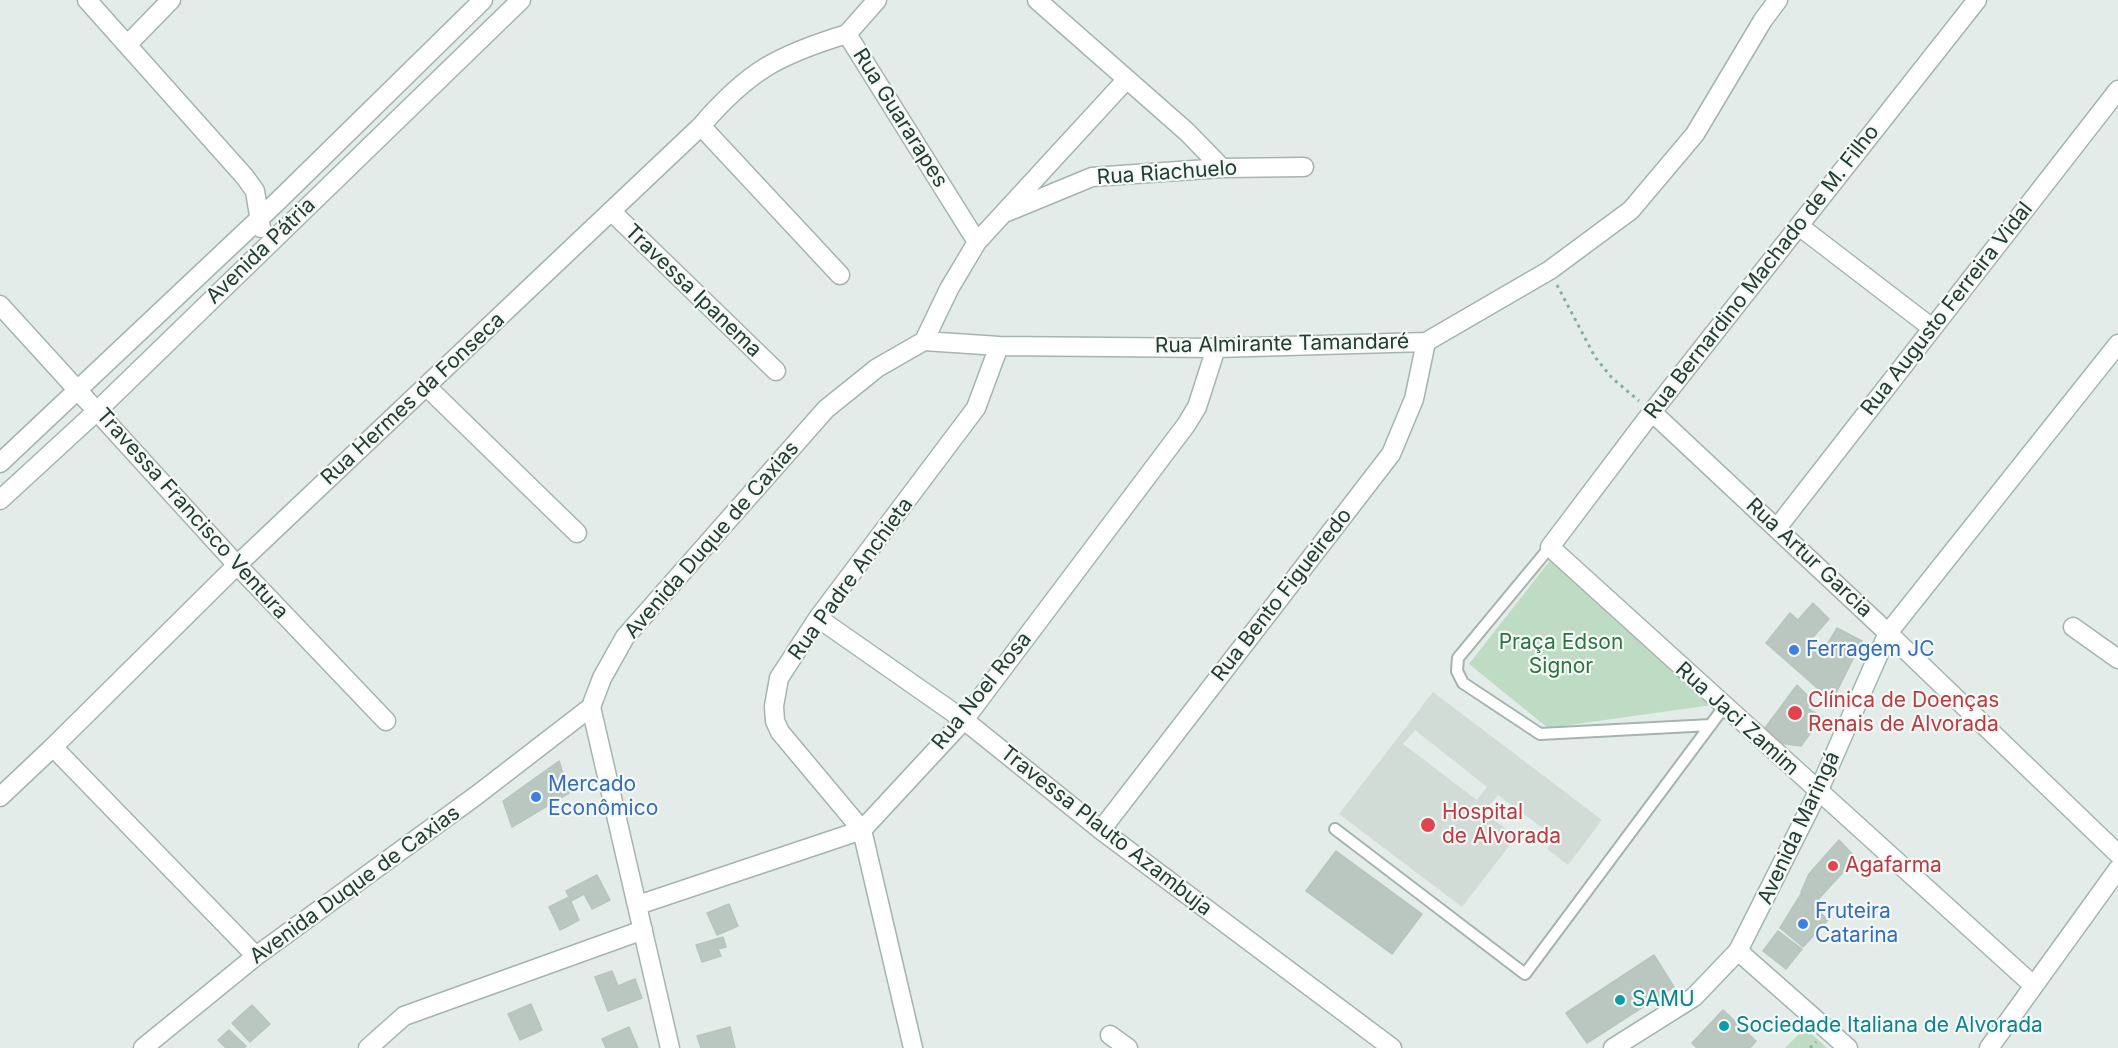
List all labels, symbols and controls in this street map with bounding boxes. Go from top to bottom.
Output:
street label: Rua Guararapes [847,44,953,192]
street label: Rua Bernardino Machado de M. Filho [1639,120,1885,424]
street label: Rua Riachuelo [1096,156,1238,190]
street label: Avenida Pátria [201,193,321,309]
street label: Rua Augusto Ferreira Vidal [1856,197,2038,421]
street label: Travessa Ipanema [619,219,767,363]
street label: Rua Hermes da Fonseca [316,307,510,491]
street label: Rua Almirante Tamandaré [1155,329,1409,359]
street label: Travessa Francisco Ventura [91,403,293,625]
street label: Avenida Duque de Caxias [619,436,805,644]
street label: Rua Padre Anchieta [784,493,918,665]
street label: Rua Artur Garcia [1741,493,1877,623]
street label: Rua Bento Figueiredo [1207,503,1357,687]
street label: Rua Noel Rosa [927,627,1037,755]
park label: Praça Edson Signor [1499,630,1623,680]
place label: Ferragem JC [1806,637,1934,663]
marker: Ferragem JC [1787,643,1801,657]
street label: Rua Jaci Zamim [1670,657,1804,781]
place label: Clínica de Doenças Renais de Alvorada [1808,688,1999,738]
marker: Clínica de Doenças Renais de Alvorada [1786,704,1804,722]
street label: Travessa Plauto Azambuja [995,741,1217,921]
street label: Avenida Maringá [1753,747,1845,909]
place label: Mercado Econômico [548,772,658,822]
marker: Mercado Econômico [529,790,543,804]
street label: Avenida Duque de Caxias [245,800,465,970]
place label: Hospital de Alvorada [1442,800,1561,850]
marker: Hospital de Alvorada [1419,816,1437,834]
place label: Agafarma [1845,853,1942,879]
marker: Agafarma [1826,859,1840,873]
place label: Fruteira Catarina [1815,899,1898,949]
marker: Fruteira Catarina [1796,917,1810,931]
place label: SAMU [1632,987,1695,1013]
marker: SAMU [1613,993,1627,1007]
place label: Sociedade Italiana de Alvorada [1736,1013,2043,1039]
marker: Sociedade Italiana de Alvorada [1717,1019,1731,1033]

